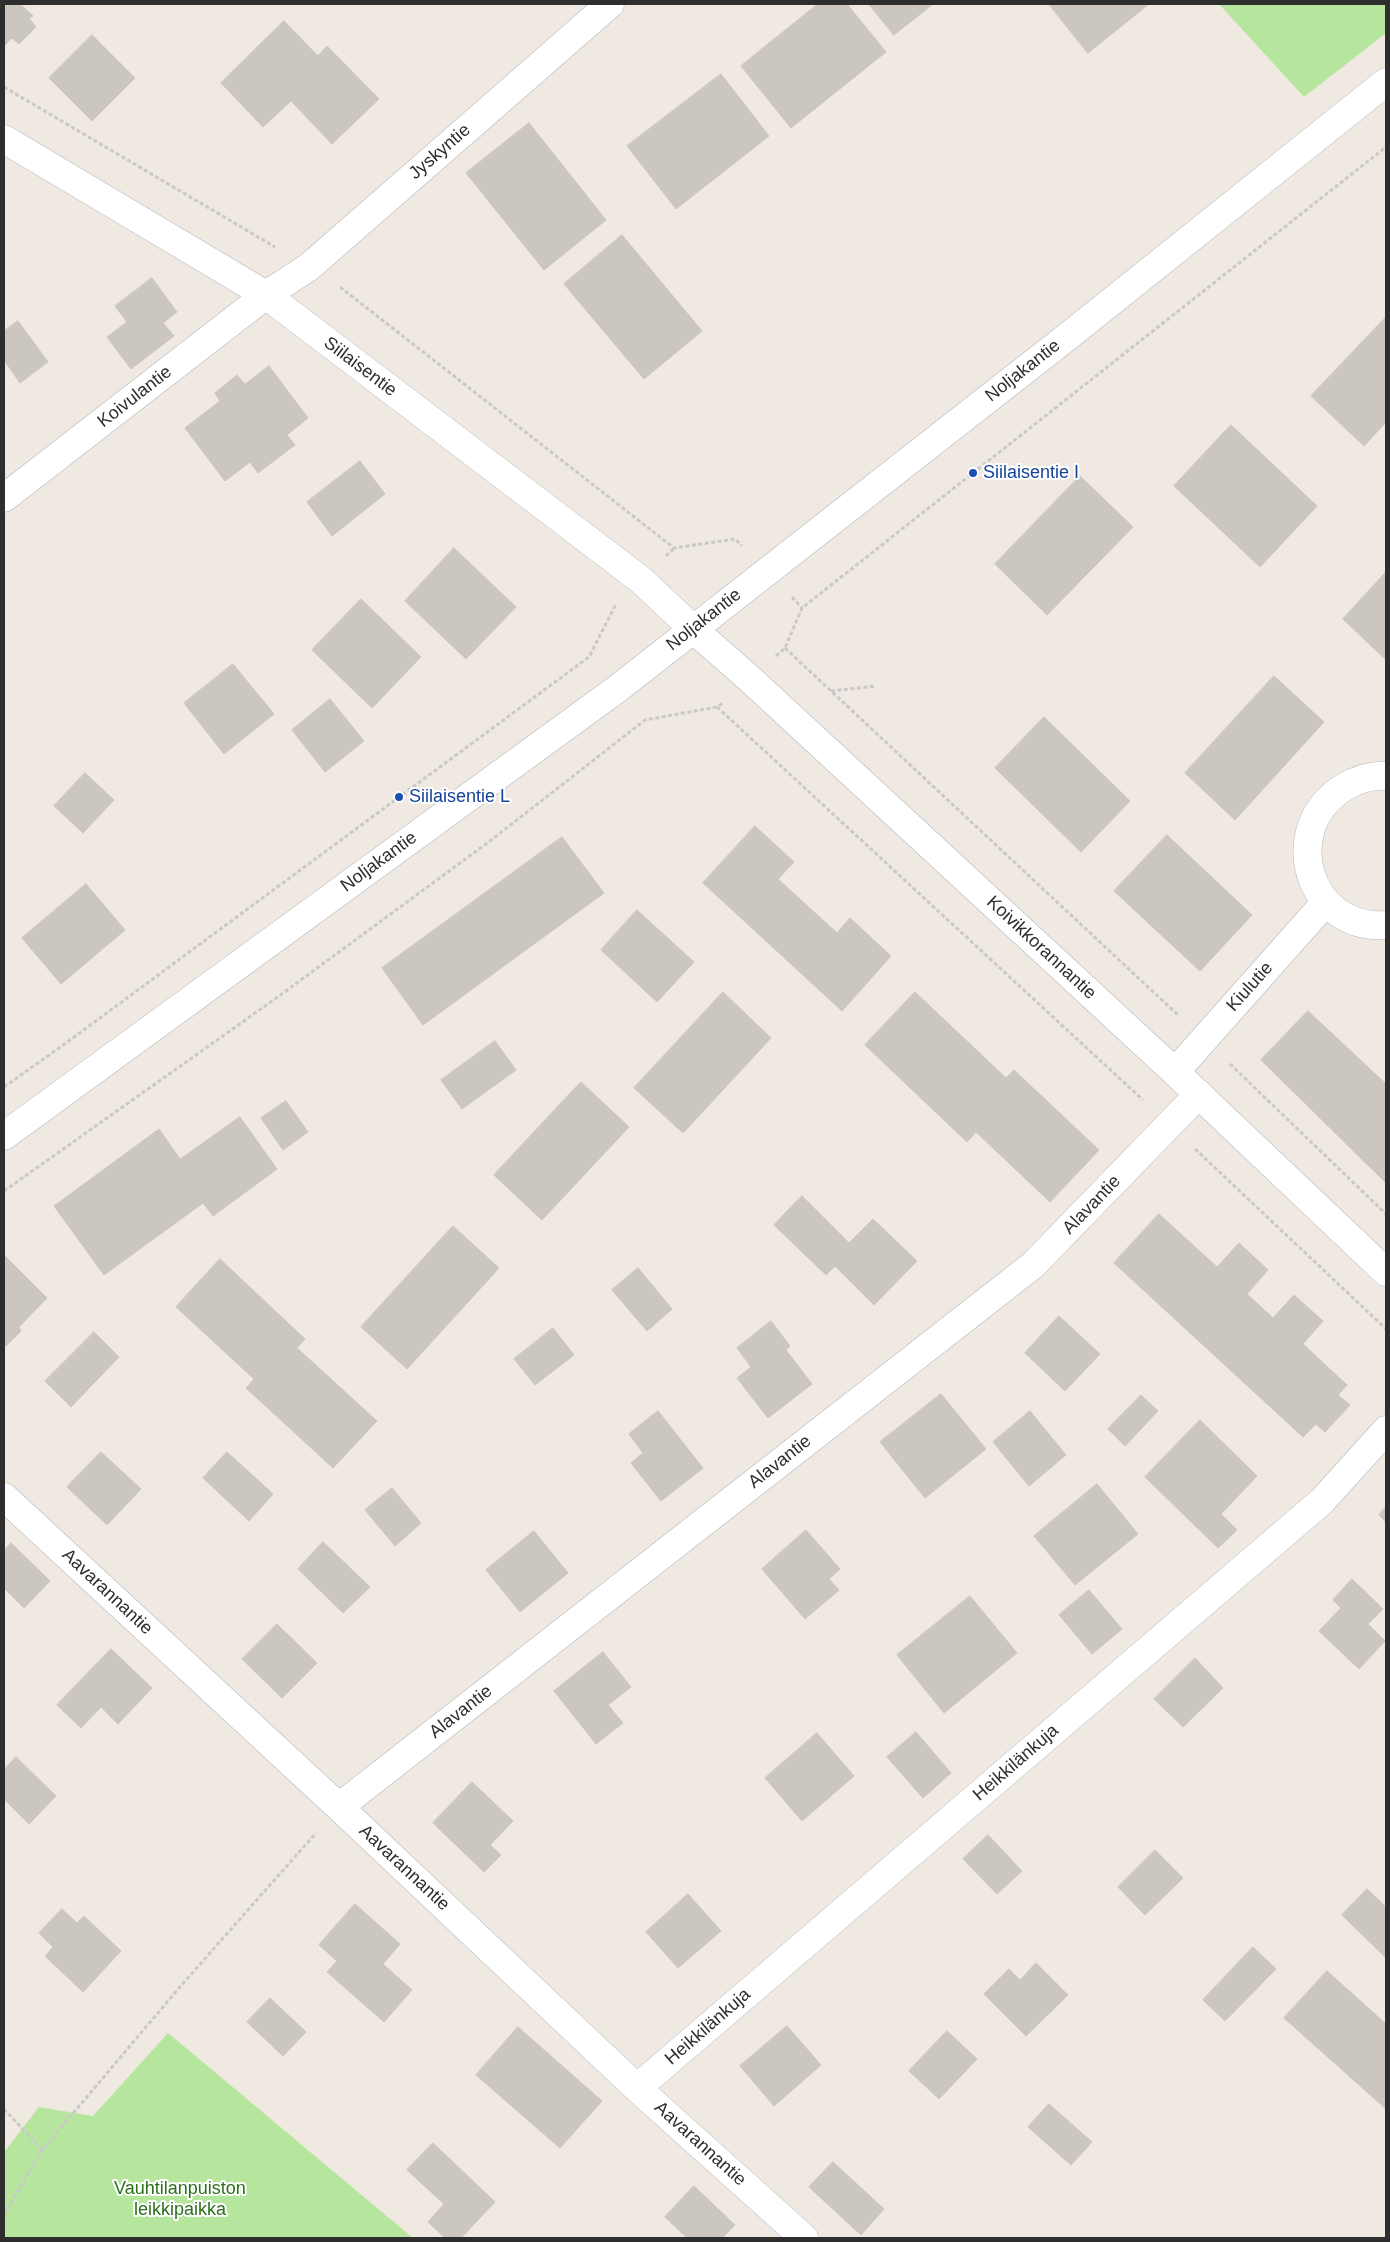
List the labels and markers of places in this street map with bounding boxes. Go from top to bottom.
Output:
place label: Siilaisentie I [983,462,1079,484]
marker: Siilaisentie I [967,467,979,479]
place label: Siilaisentie L [409,786,510,808]
marker: Siilaisentie L [393,791,405,803]

